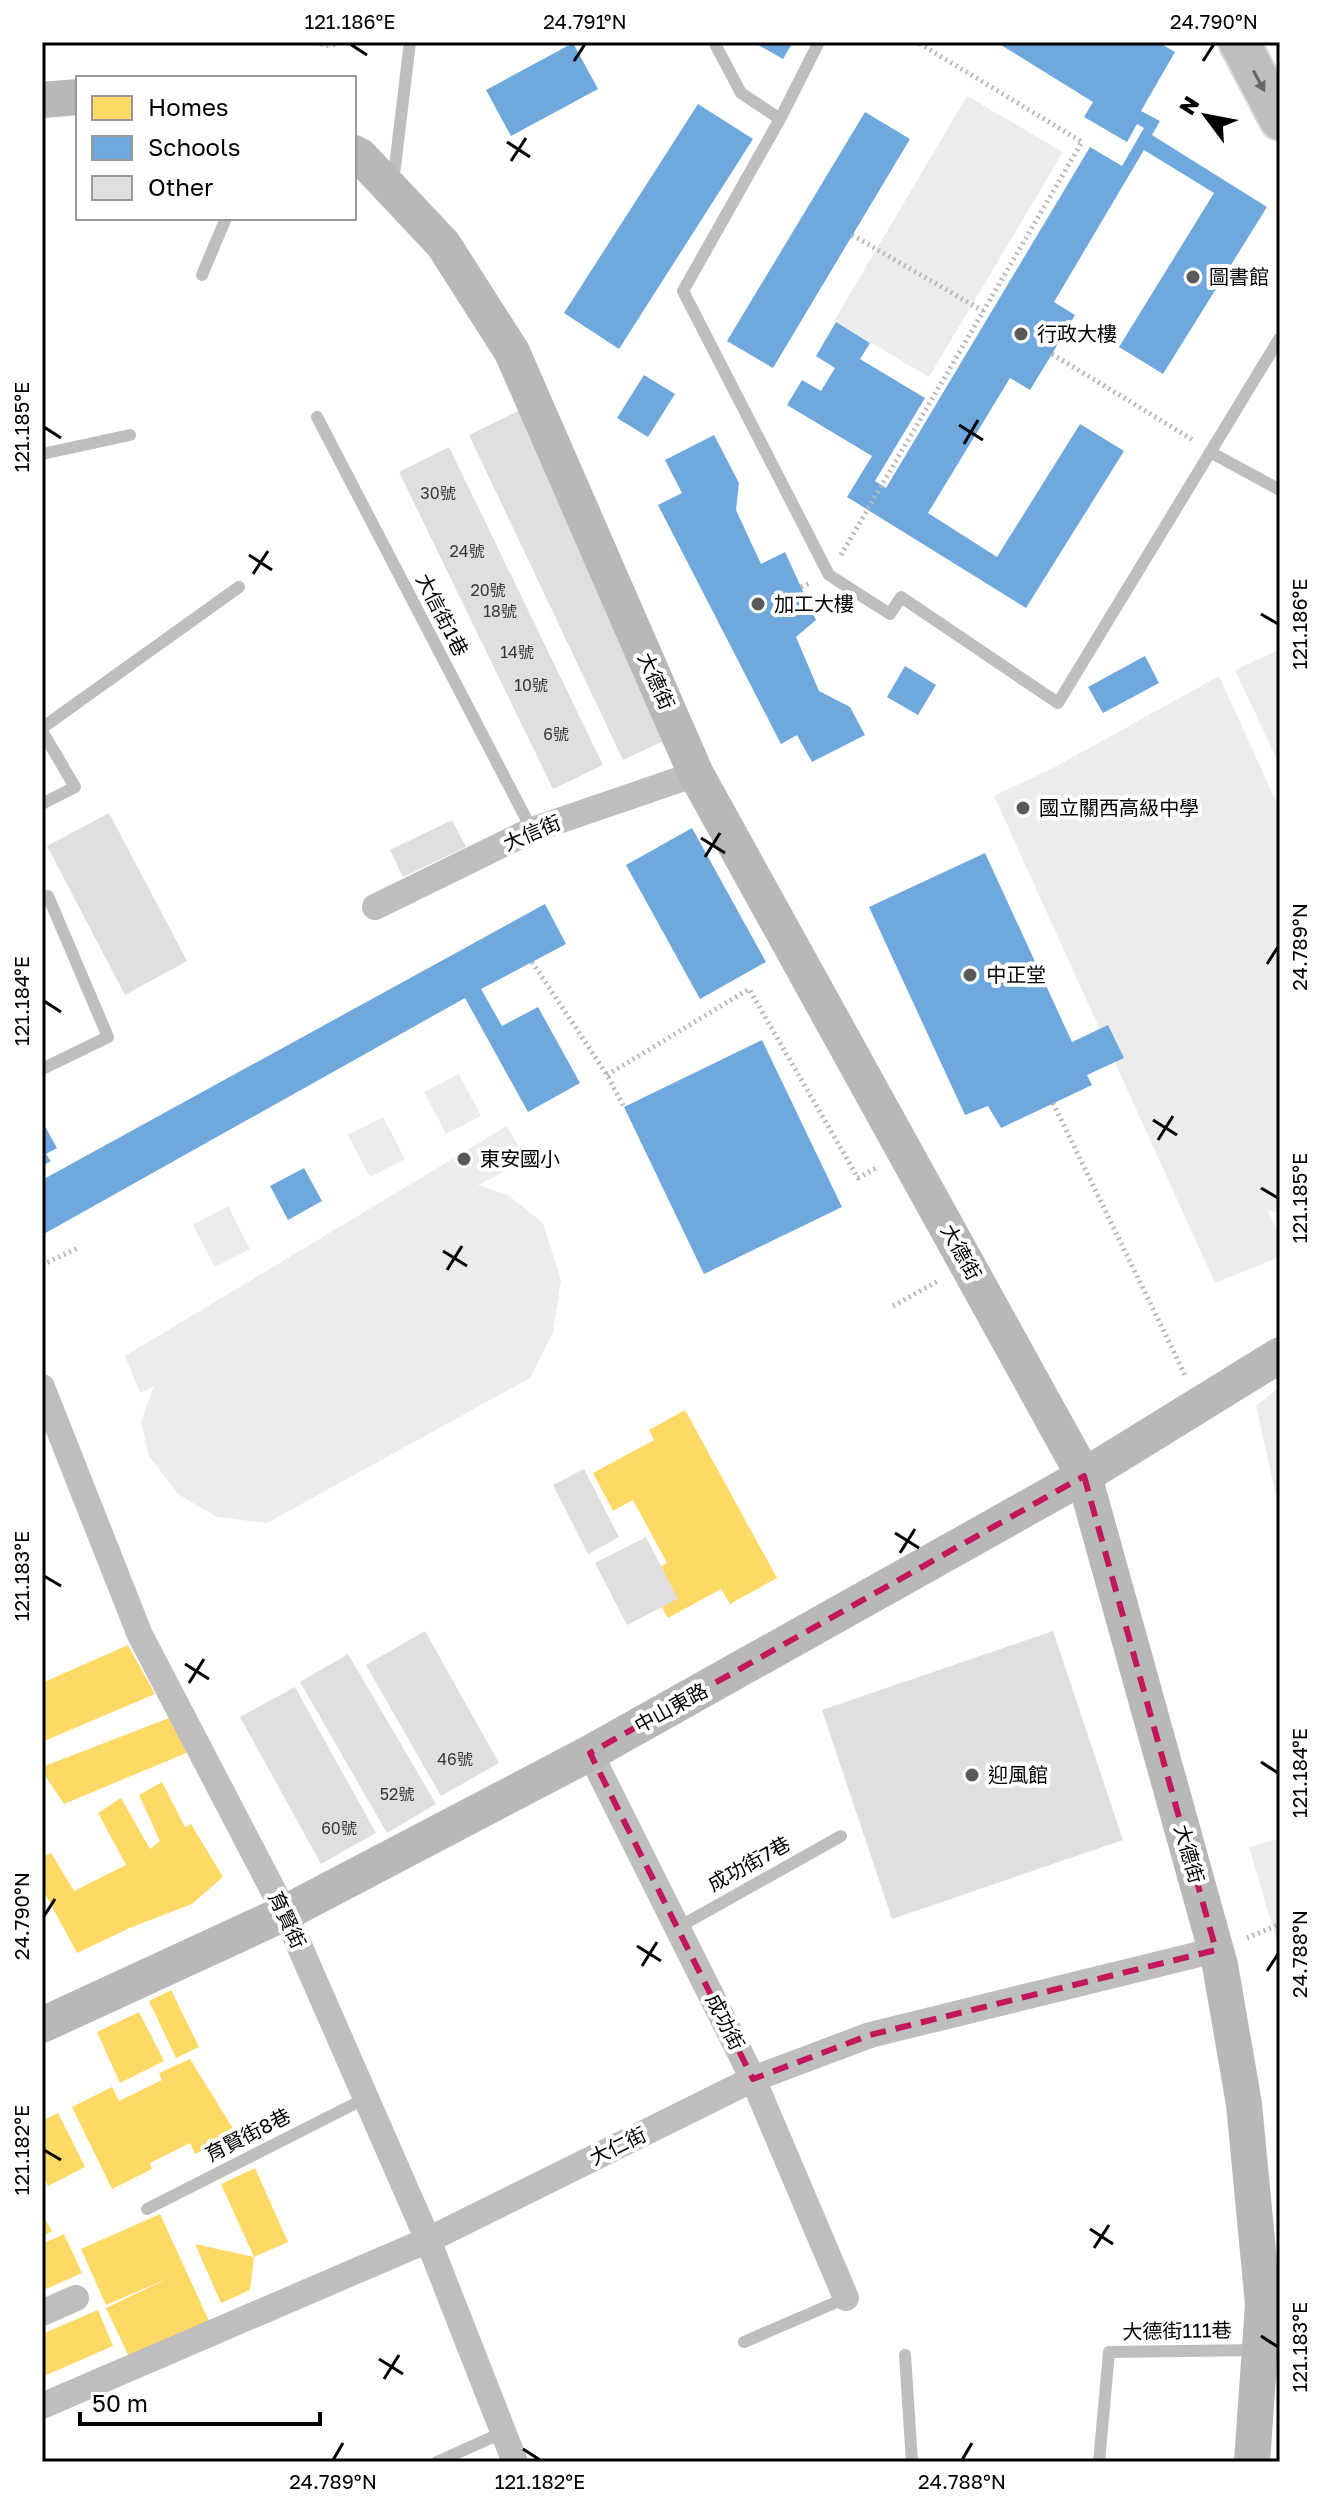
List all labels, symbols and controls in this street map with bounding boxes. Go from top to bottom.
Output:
text: 121.186°E [305,9,396,33]
text: 24.791°N [543,9,627,33]
text: 24.790°N [1170,9,1258,33]
one-way arrow [1253,70,1266,93]
legend [76,76,356,220]
north arrow [1166,76,1246,156]
text: N [1173,91,1204,119]
text: Homes [148,92,229,121]
text: Schools [148,132,240,161]
text: Other [148,172,213,201]
place label: 圖書館 [1209,264,1269,288]
marker: 圖書館 [1184,268,1202,286]
place label: 行政大樓 [1037,321,1117,345]
marker: 行政大樓 [1012,325,1030,343]
text: 121.185°E [9,382,33,472]
house number: 30號 [420,483,456,503]
house number: 24號 [449,541,485,561]
street label: 大信街1巷 [412,569,474,660]
text: 121.186°E [1287,579,1311,670]
house number: 20號 [470,580,506,600]
place label: 加工大樓 [774,591,854,615]
marker: 加工大樓 [749,595,767,613]
house number: 18號 [483,601,517,621]
house number: 14號 [500,642,534,662]
street label: 大德街 [634,648,680,713]
house number: 10號 [514,675,548,695]
house number: 6號 [543,724,569,744]
place label: 國立關西高級中學 [1039,795,1199,819]
marker: 國立關西高級中學 [1014,799,1032,817]
street label: 大信街 [499,809,564,855]
text: 24.789°N [1287,903,1311,991]
text: 121.184°E [9,956,33,1046]
place label: 中正堂 [986,962,1046,986]
marker: 中正堂 [961,966,979,984]
place label: 東安國小 [480,1146,560,1170]
marker: 東安國小 [455,1150,473,1168]
text: 121.185°E [1287,1153,1311,1243]
street label: 大德街 [937,1219,987,1284]
text: 121.183°E [9,1531,33,1621]
street label: 中山東路 [630,1677,711,1737]
text: 121.184°E [1287,1728,1311,1818]
house number: 46號 [437,1749,473,1769]
place label: 迎風館 [988,1762,1048,1786]
marker: 迎風館 [963,1766,981,1784]
house number: 52號 [380,1784,414,1804]
house number: 60號 [321,1818,357,1838]
street label: 大德街 [1170,1822,1210,1886]
street label: 成功街7巷 [703,1831,794,1896]
text: 24.790°N [9,1872,33,1960]
street label: 育賢街 [264,1887,311,1952]
text: 24.788°N [1287,1910,1311,1998]
street label: 成功街 [702,1989,750,2054]
street label: 育賢街8巷 [201,2102,294,2166]
text: 121.182°E [9,2105,33,2195]
street label: 大仁街 [585,2121,650,2169]
text: 121.183°E [1287,2302,1311,2392]
street label: 大德街111巷 [1122,2317,1232,2343]
scale bar [80,2376,320,2426]
text: 50 m [92,2388,148,2417]
text: 24.789°N [289,2469,377,2493]
text: 121.182°E [495,2469,585,2493]
text: 24.788°N [918,2469,1006,2493]

